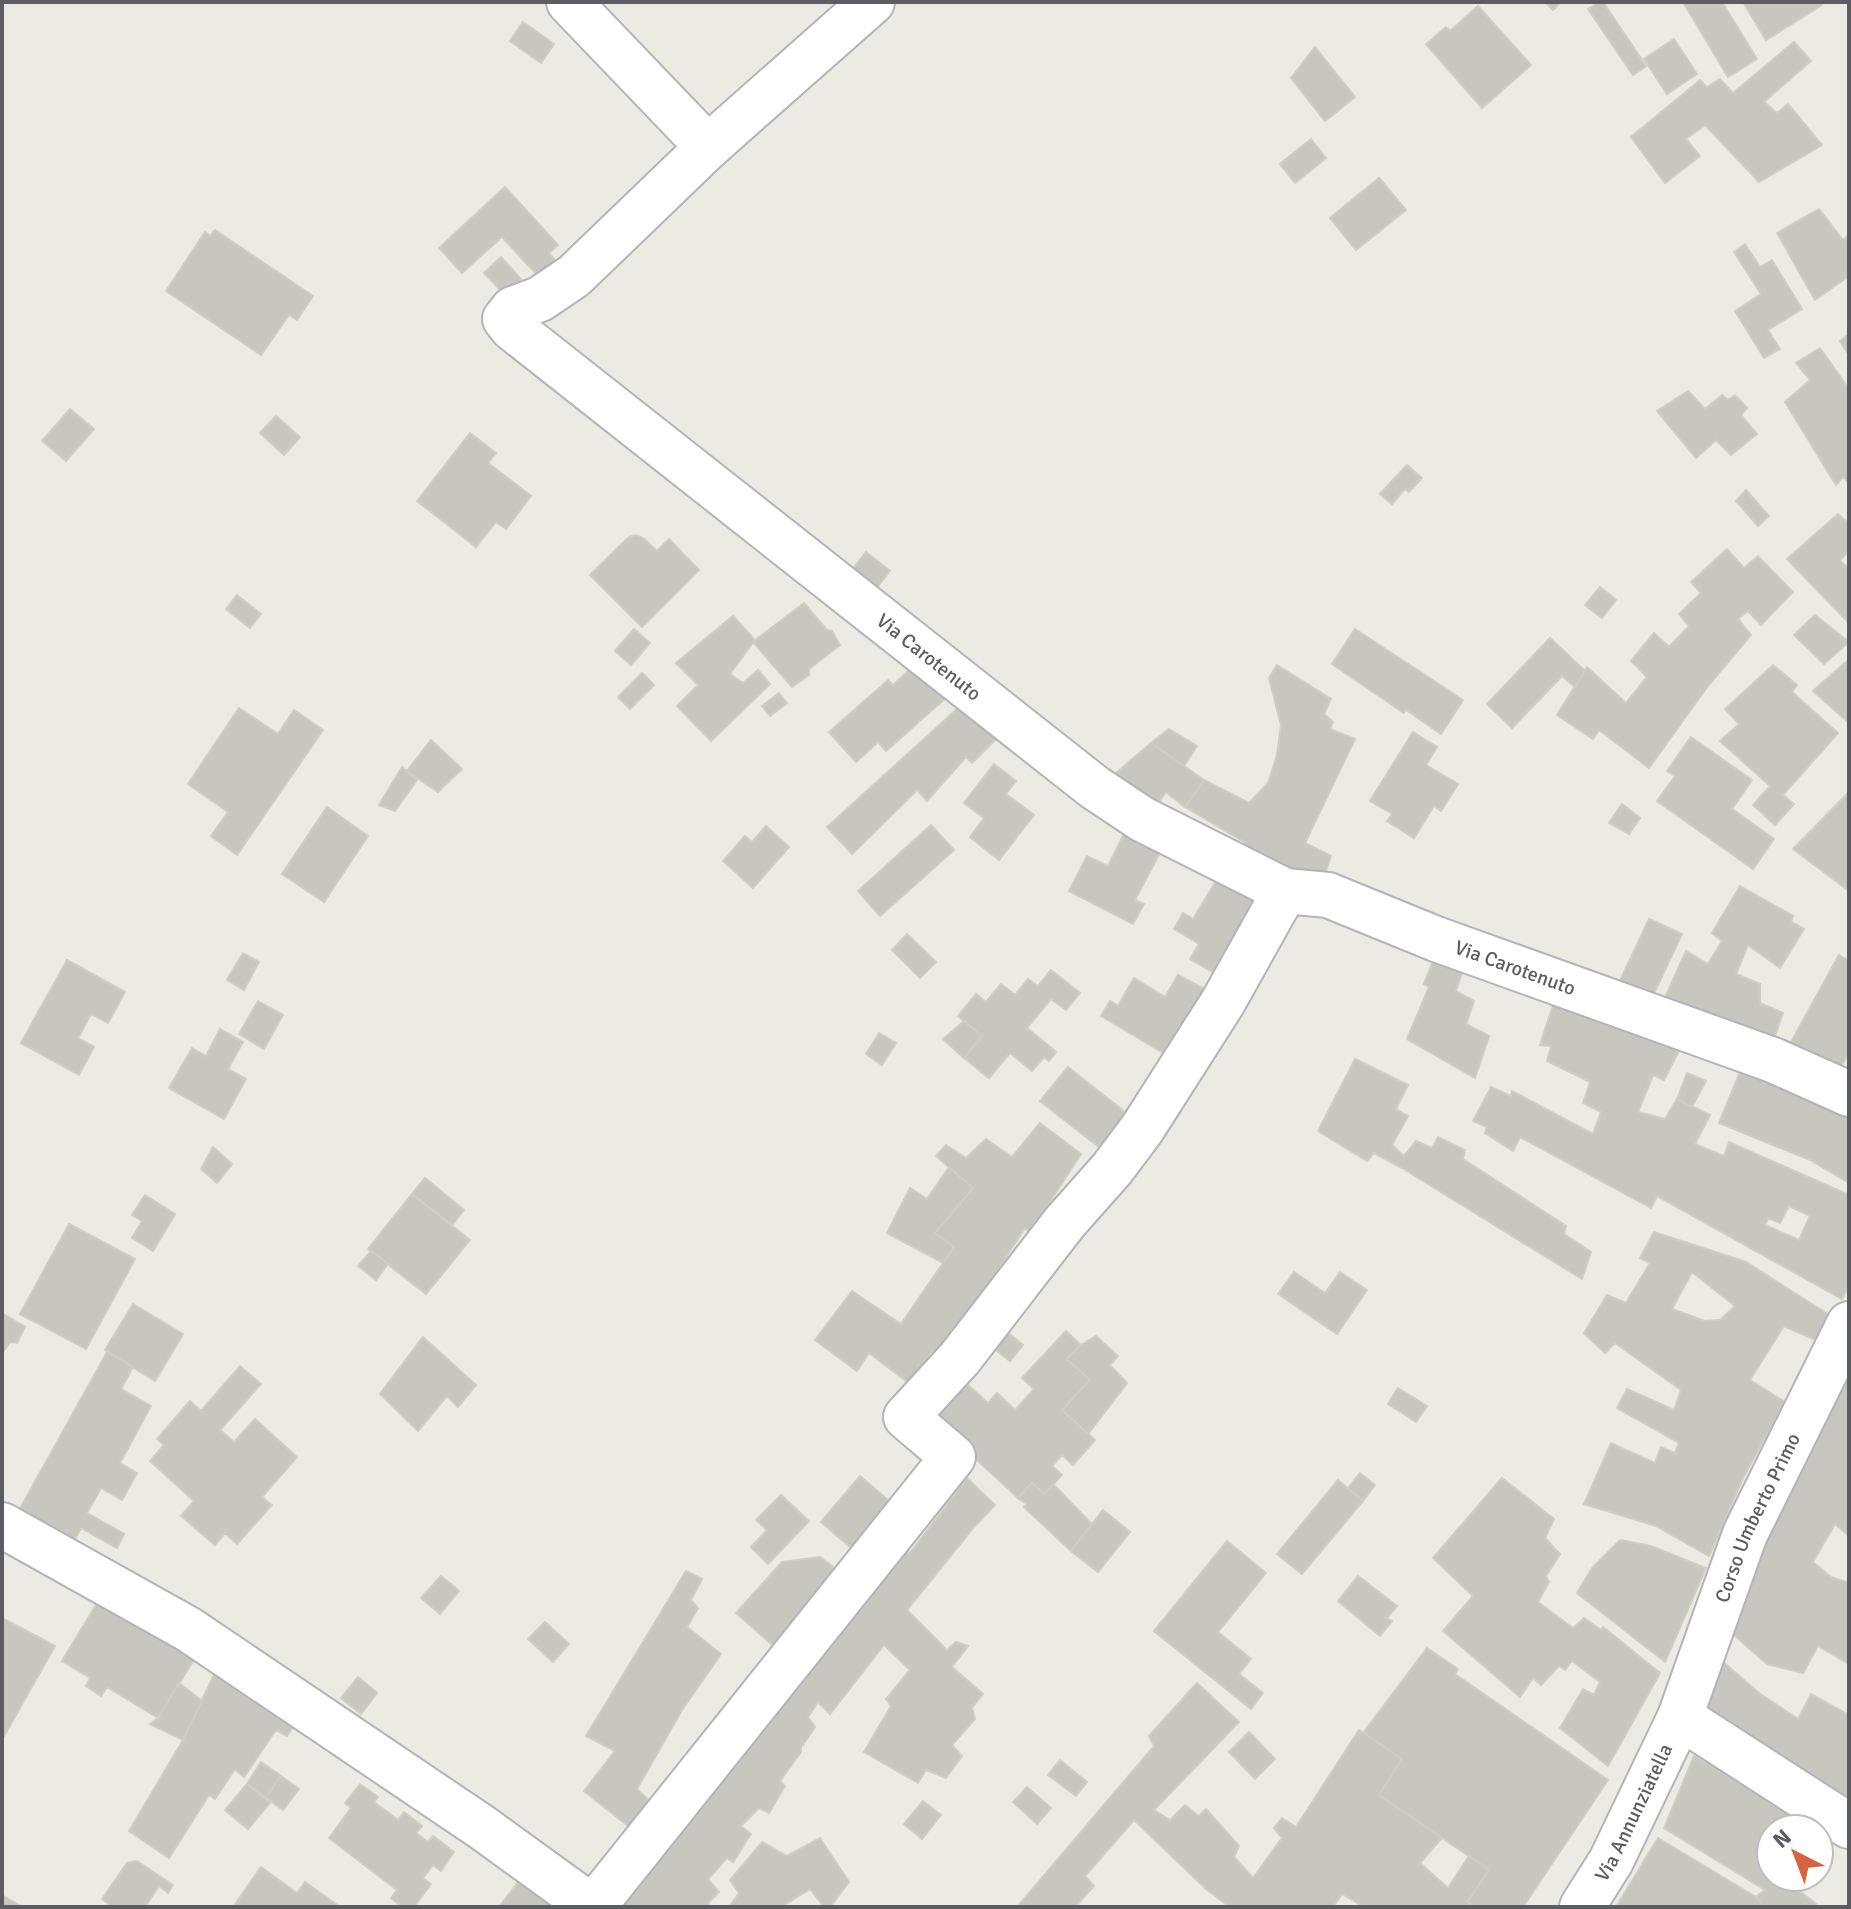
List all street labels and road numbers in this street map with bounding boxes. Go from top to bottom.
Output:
street label: Via Carotenuto [871,608,986,706]
street label: Via Carotenuto [1451,934,1579,1001]
street label: Corso Umberto Primo [1709,1429,1806,1606]
street label: Via Annunziatella [1589,1739,1678,1886]

